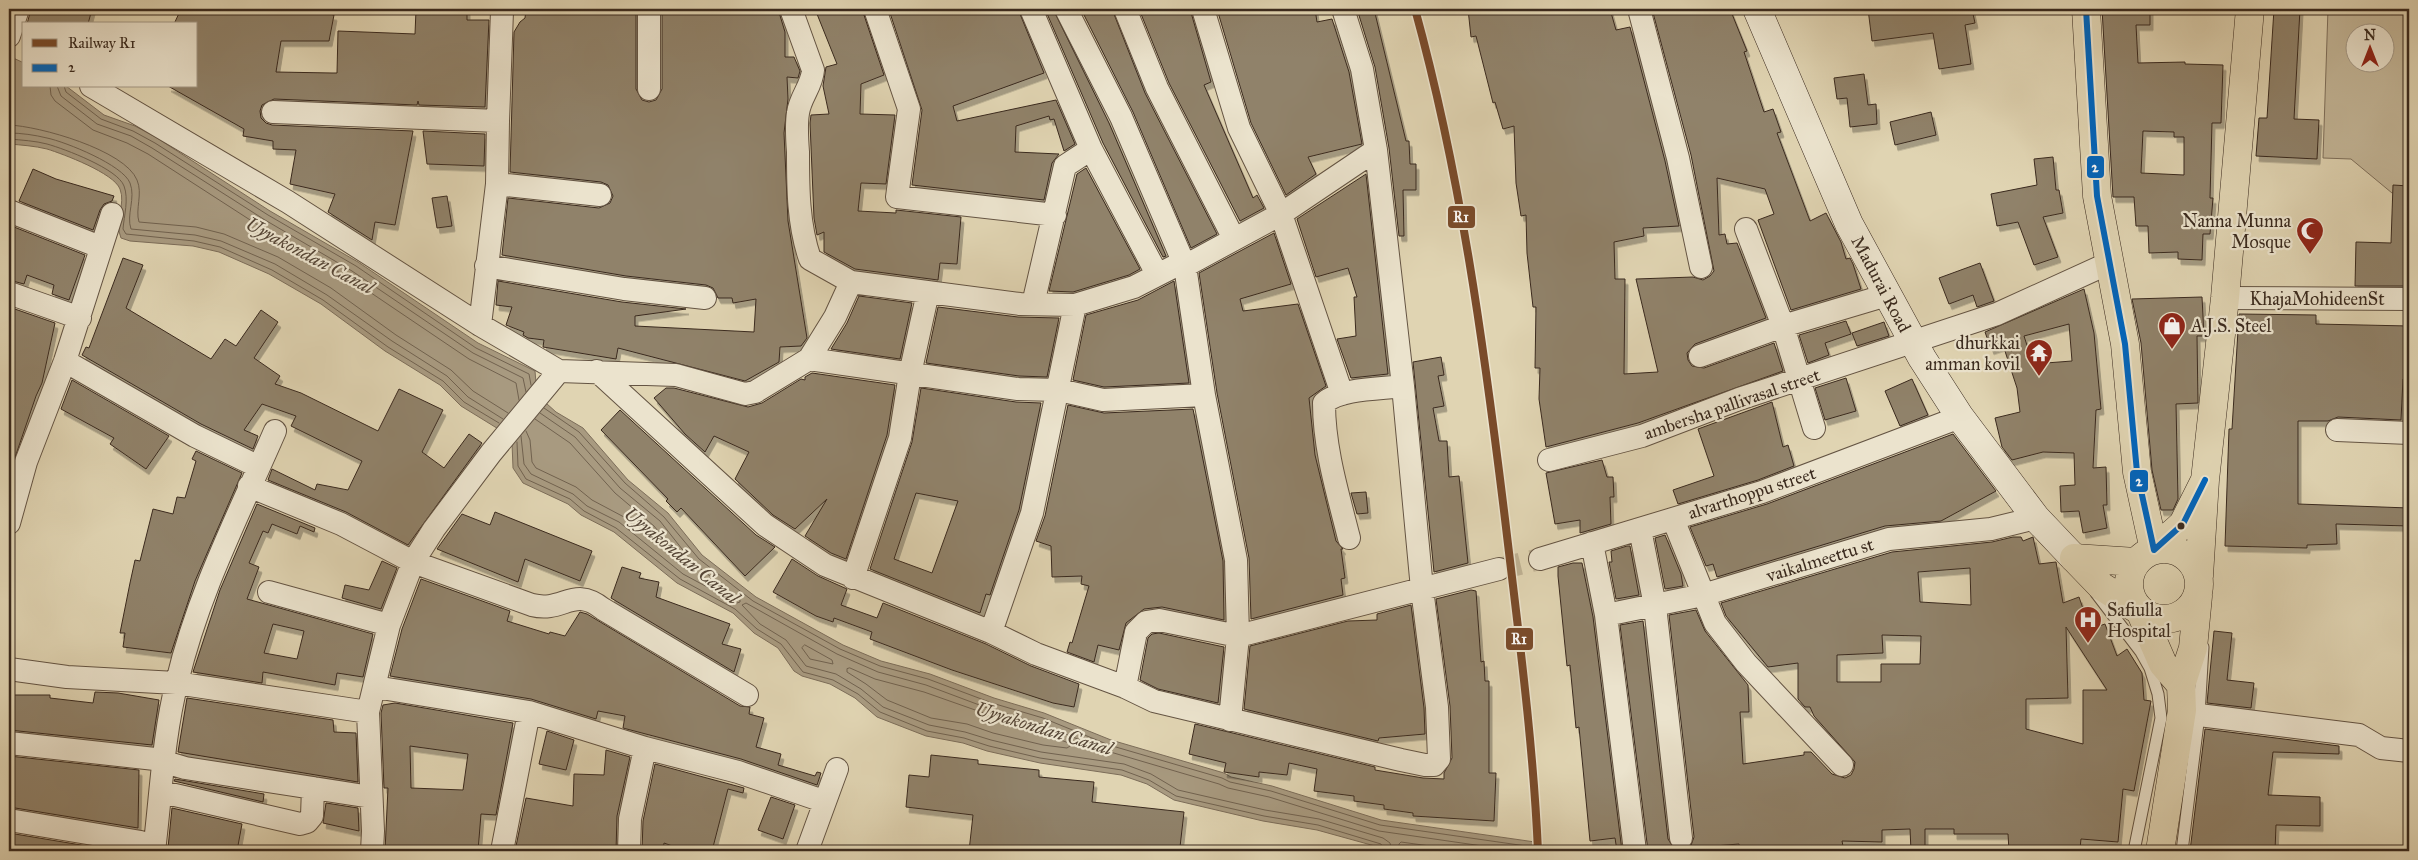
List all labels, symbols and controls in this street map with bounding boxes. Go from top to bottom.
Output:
legend [22,22,198,88]
north arrow [2346,22,2396,72]
text: N [2364,27,2376,44]
text: Railway R1 [68,34,136,52]
text: 2 [68,58,76,76]
line badge: 2 [2086,155,2105,179]
text: 2 [2092,159,2100,176]
line badge: R1 [1447,205,1476,229]
text: R1 [1453,209,1469,226]
place label: Nanna Munna Mosque [2183,210,2291,254]
water label: Uyyakondan Canal [242,212,380,300]
mosque icon: Nanna Munna Mosque [2295,216,2325,255]
street label: Madurai Road [1846,232,1916,336]
street label: KhajaMohideenSt [2249,288,2385,310]
shop icon: A.J.S. Steel [2157,311,2187,350]
place label: A.J.S. Steel [2190,315,2271,338]
place label: dhurkkai amman kovil [1925,332,2020,375]
temple icon: dhurkkai amman kovil [2024,338,2054,377]
street label: ambersha pallivasal street [1641,363,1824,444]
street label: alvarthoppu street [1685,462,1819,524]
line badge: 2 [2129,469,2149,493]
text: 2 [2136,473,2144,490]
water label: Uyyakondan Canal [619,502,746,610]
unlabelled marker [2176,521,2186,531]
street label: vaikalmeettu st [1763,533,1877,587]
place label: Safiulla Hospital [2107,599,2171,642]
hospital icon: Safiulla Hospital [2073,605,2103,644]
line badge: R1 [1505,627,1534,651]
text: R1 [1511,631,1527,648]
water label: Uyyakondan Canal [973,697,1117,761]

